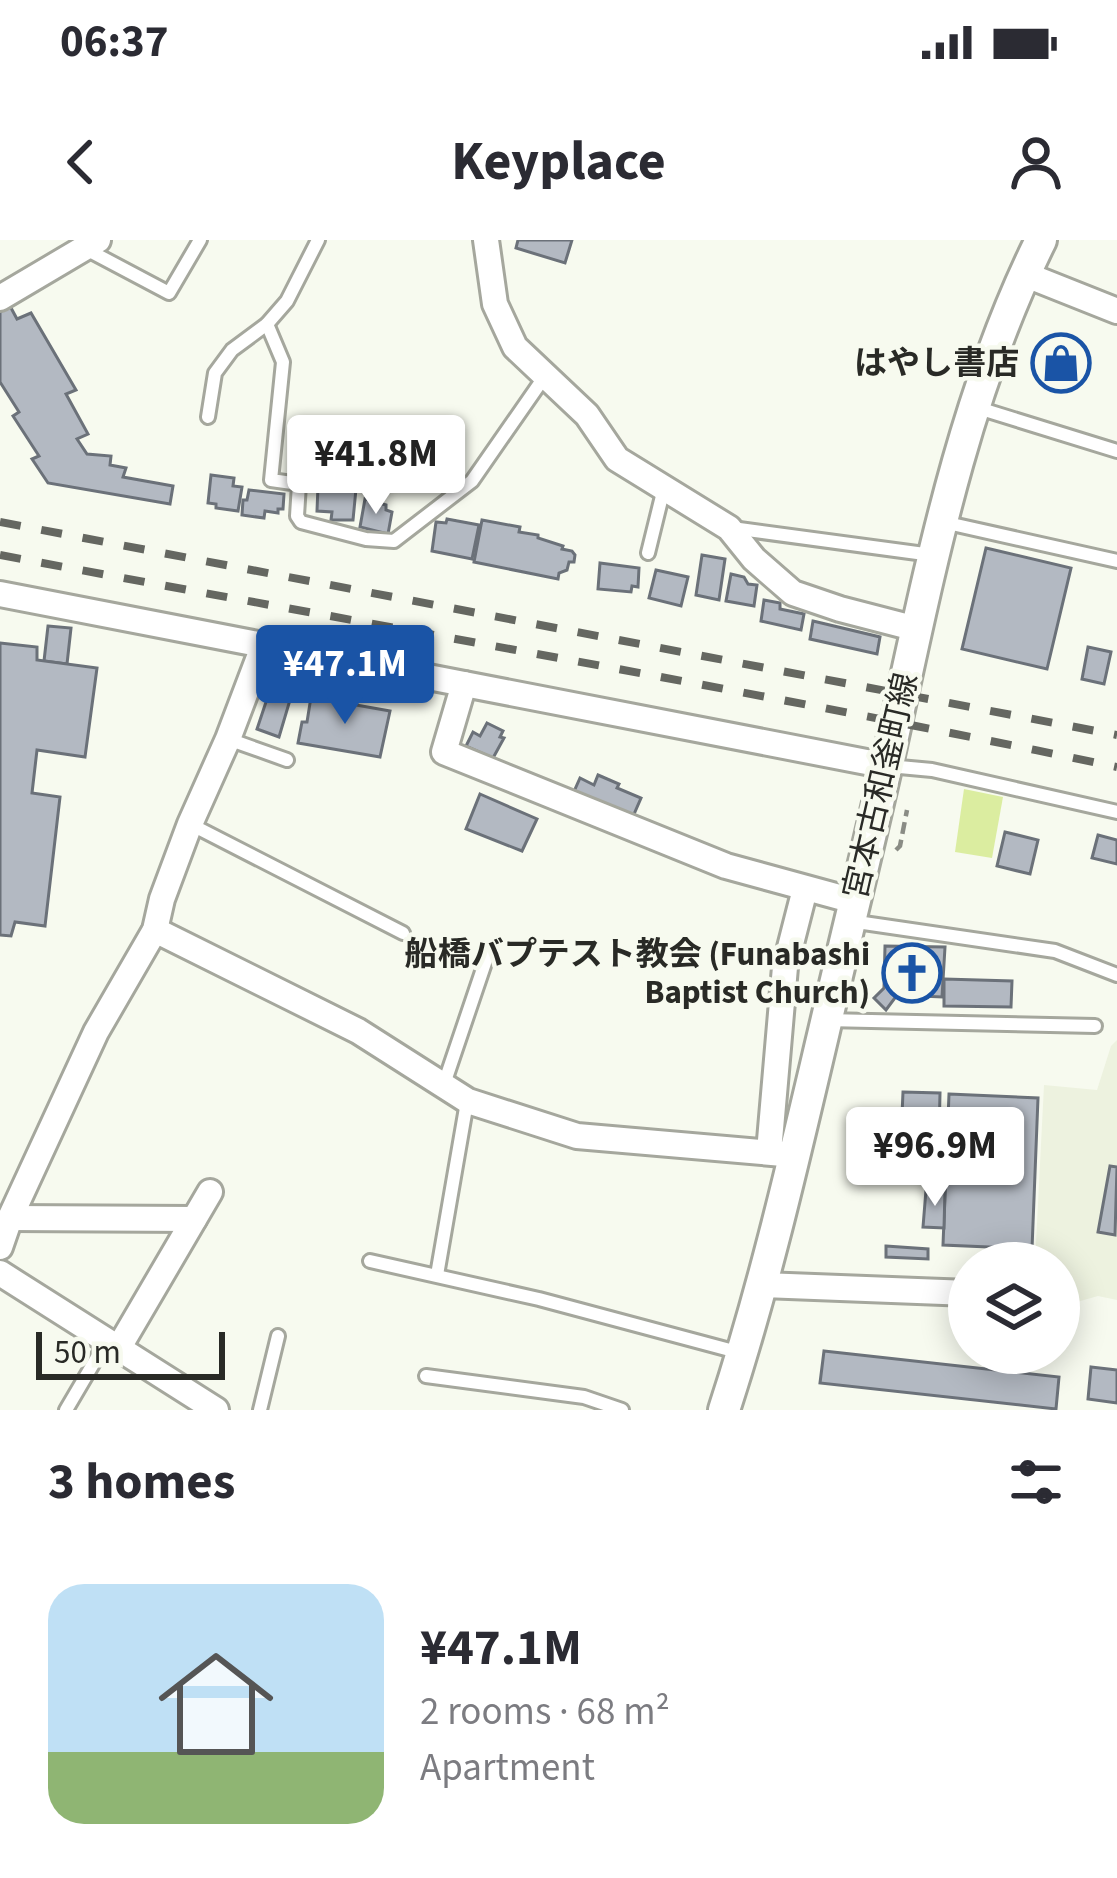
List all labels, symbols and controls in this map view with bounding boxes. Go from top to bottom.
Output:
text: 06:37 [60,10,169,74]
text: Keyplace [451,124,666,201]
icon: back [48,129,114,195]
icon: person [1003,129,1069,195]
shop icon: はやし書店 [1030,332,1092,394]
place label: はやし書店 [854,340,1019,387]
pin: ¥41.8M [278,415,474,517]
text: ¥41.8M [314,426,438,482]
pin: ¥47.1M [247,625,443,727]
text: ¥47.1M [283,636,407,692]
street label: 宮本古和釜町線 [832,668,930,904]
place label: 船橋バプテスト教会 (Funabashi Baptist Church) [405,931,870,1016]
church icon: 船橋バプテスト教会 (Funabashi Baptist Church) [881,942,943,1004]
pin: ¥96.9M [837,1107,1033,1209]
text: ¥96.9M [873,1118,997,1174]
map controls [948,1242,1080,1374]
button: layers [948,1242,1080,1374]
scale bar [36,1326,225,1379]
text: 50 m [54,1329,121,1376]
text: 3 homes [48,1446,235,1518]
icon: filters [1003,1449,1069,1515]
text: ¥47.1M [420,1612,582,1684]
icon: home [144,1632,288,1776]
text: 2 rooms · 68 m² [420,1684,670,1740]
text: Apartment [420,1740,595,1796]

